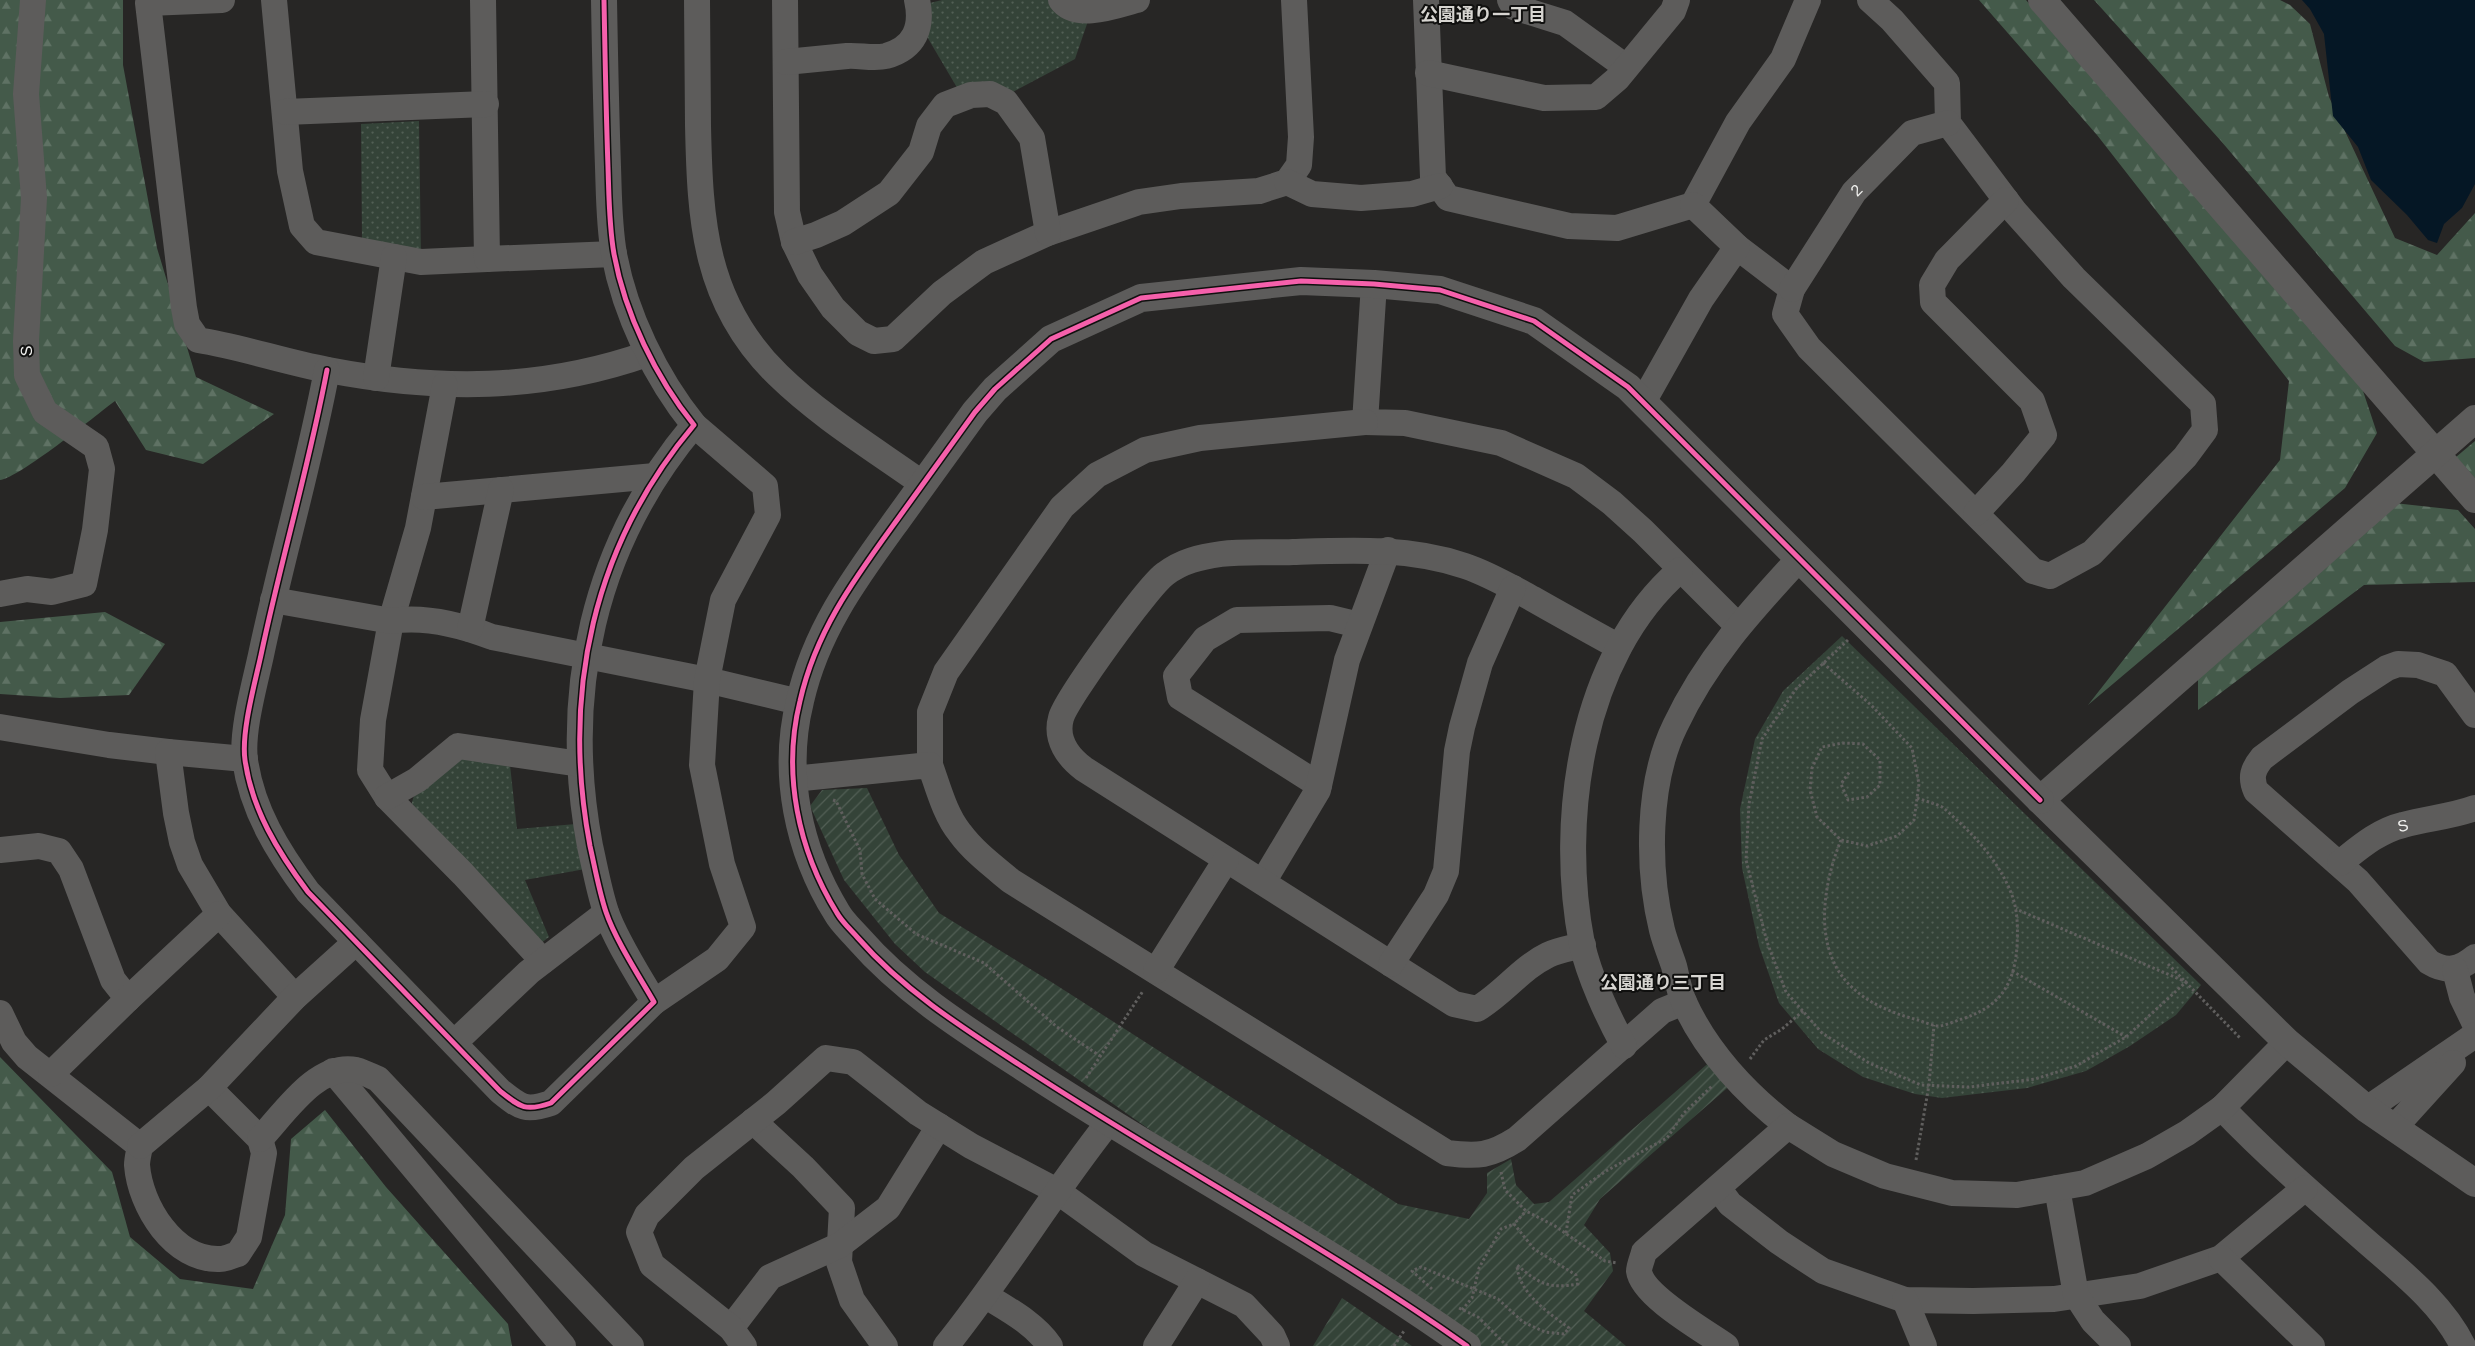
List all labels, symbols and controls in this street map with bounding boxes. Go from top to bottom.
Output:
district label: 公園通り一丁目 [1420,5,1546,25]
street label: 2 [1847,181,1866,199]
street label: S [18,346,35,356]
street label: S [2396,816,2410,835]
district label: 公園通り三丁目 [1600,973,1726,993]

